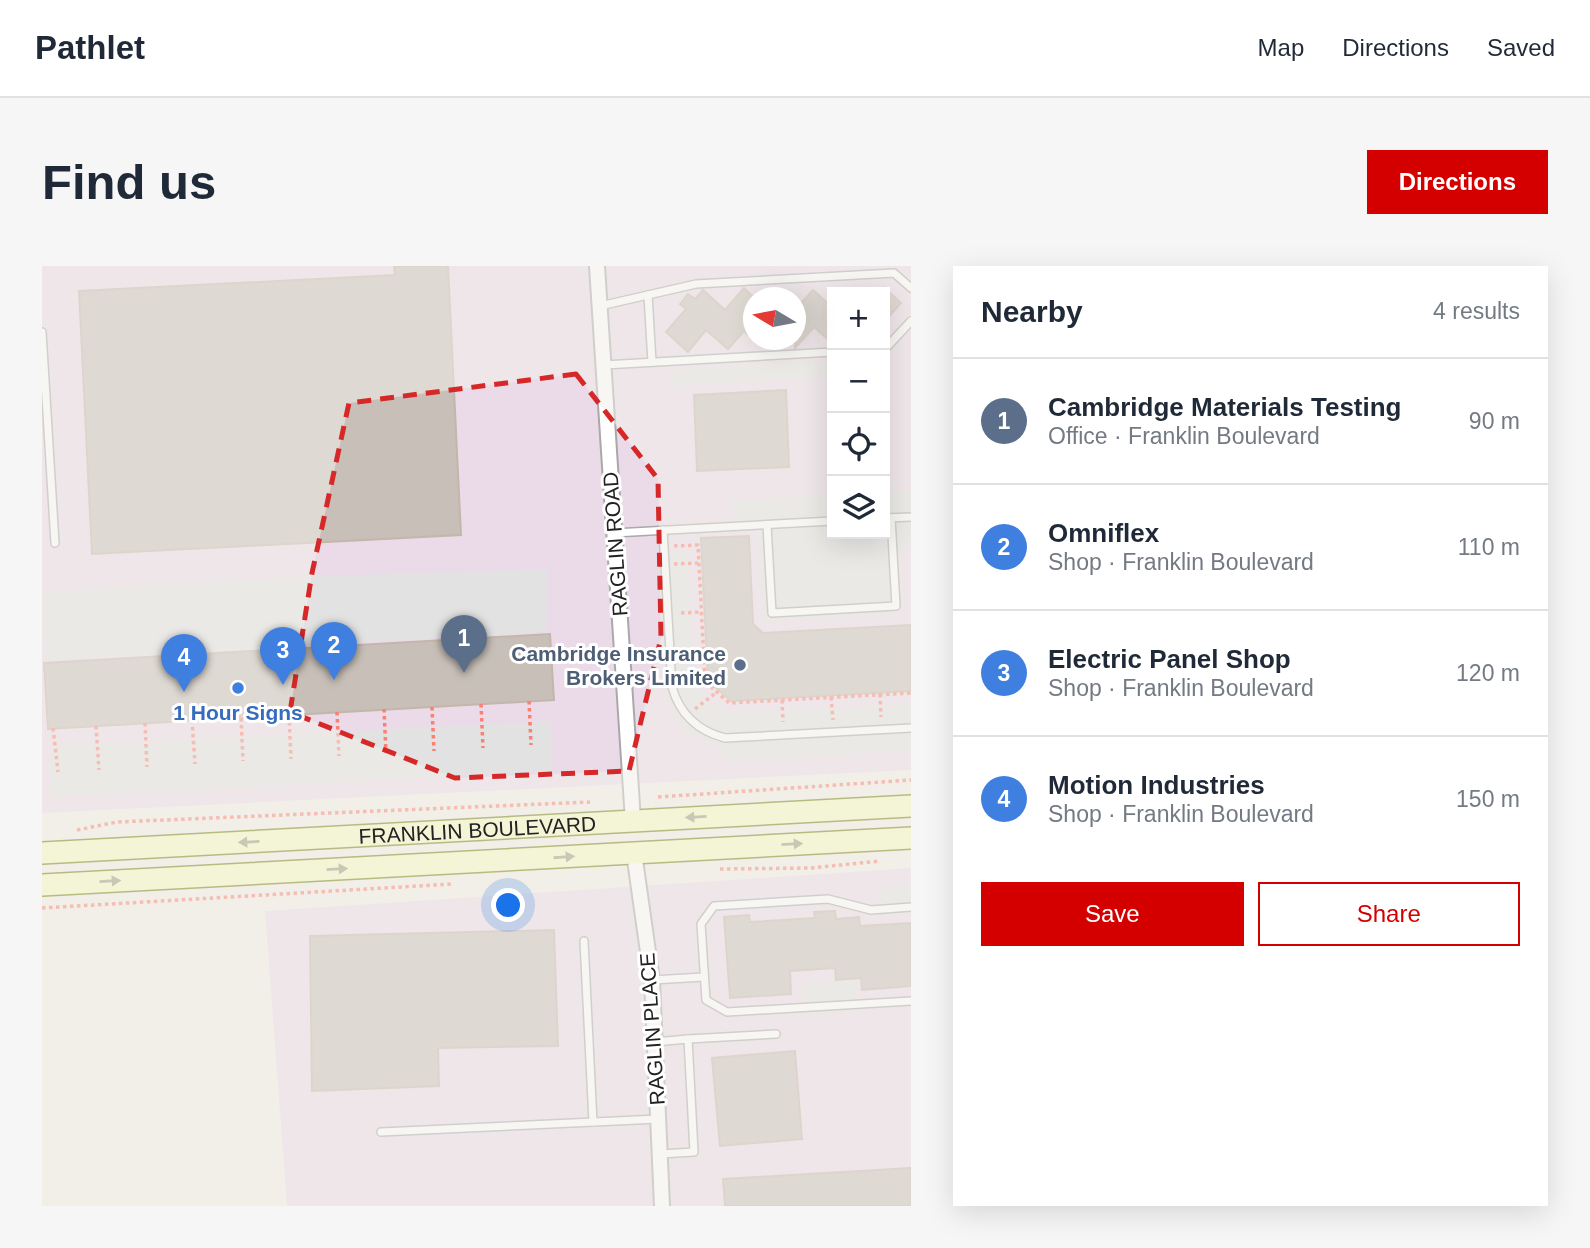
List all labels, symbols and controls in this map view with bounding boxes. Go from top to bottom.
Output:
text: Pathlet [35,29,145,66]
text: Map [1258,34,1304,61]
text: Directions [1342,34,1449,61]
text: Saved [1487,34,1555,61]
button: Directions [1367,150,1548,214]
text: Find us [42,155,216,209]
north arrow [743,287,806,350]
map controls [827,287,890,539]
button: + [827,287,890,350]
text: Nearby [981,295,1083,328]
text: 4 results [1433,298,1520,324]
button: − [827,350,890,413]
text: Cambridge Materials Testing [1048,392,1402,422]
text: 1 [998,408,1010,434]
text: 90 m [1469,408,1520,434]
button: locate [827,413,890,476]
text: Office · Franklin Boulevard [1048,423,1320,449]
street label: RAGLIN ROAD [598,471,632,617]
button: layers [827,476,890,539]
text: Omniflex [1048,518,1159,548]
text: 2 [998,534,1010,560]
text: 110 m [1458,534,1520,560]
text: Shop · Franklin Boulevard [1048,549,1314,575]
pin: 1 [441,615,487,673]
pin: 2 [311,622,357,680]
pin: 3 [260,627,306,685]
pin: 4 [161,634,207,692]
place label: Cambridge Insurance Brokers Limited [511,642,726,689]
text: Electric Panel Shop [1048,644,1291,674]
marker: Cambridge Insurance Brokers Limited [732,657,748,673]
text: 3 [998,660,1010,686]
text: 120 m [1456,660,1520,686]
text: Shop · Franklin Boulevard [1048,675,1314,701]
marker: 1 Hour Signs [230,680,246,696]
place label: 1 Hour Signs [173,701,303,724]
text: Motion Industries [1048,770,1265,800]
text: 4 [998,786,1010,812]
text: 150 m [1456,786,1520,812]
text: Shop · Franklin Boulevard [1048,801,1314,827]
street label: FRANKLIN BOULEVARD [358,812,597,847]
one-way arrow [685,812,707,823]
one-way arrow [238,837,260,848]
one-way arrow [781,838,803,849]
one-way arrow [554,851,576,862]
one-way arrow [327,863,349,874]
one-way arrow [99,875,121,886]
button: Save [981,882,1244,946]
button: Share [1258,882,1520,946]
your location [491,888,525,922]
street label: RAGLIN PLACE [635,952,669,1106]

